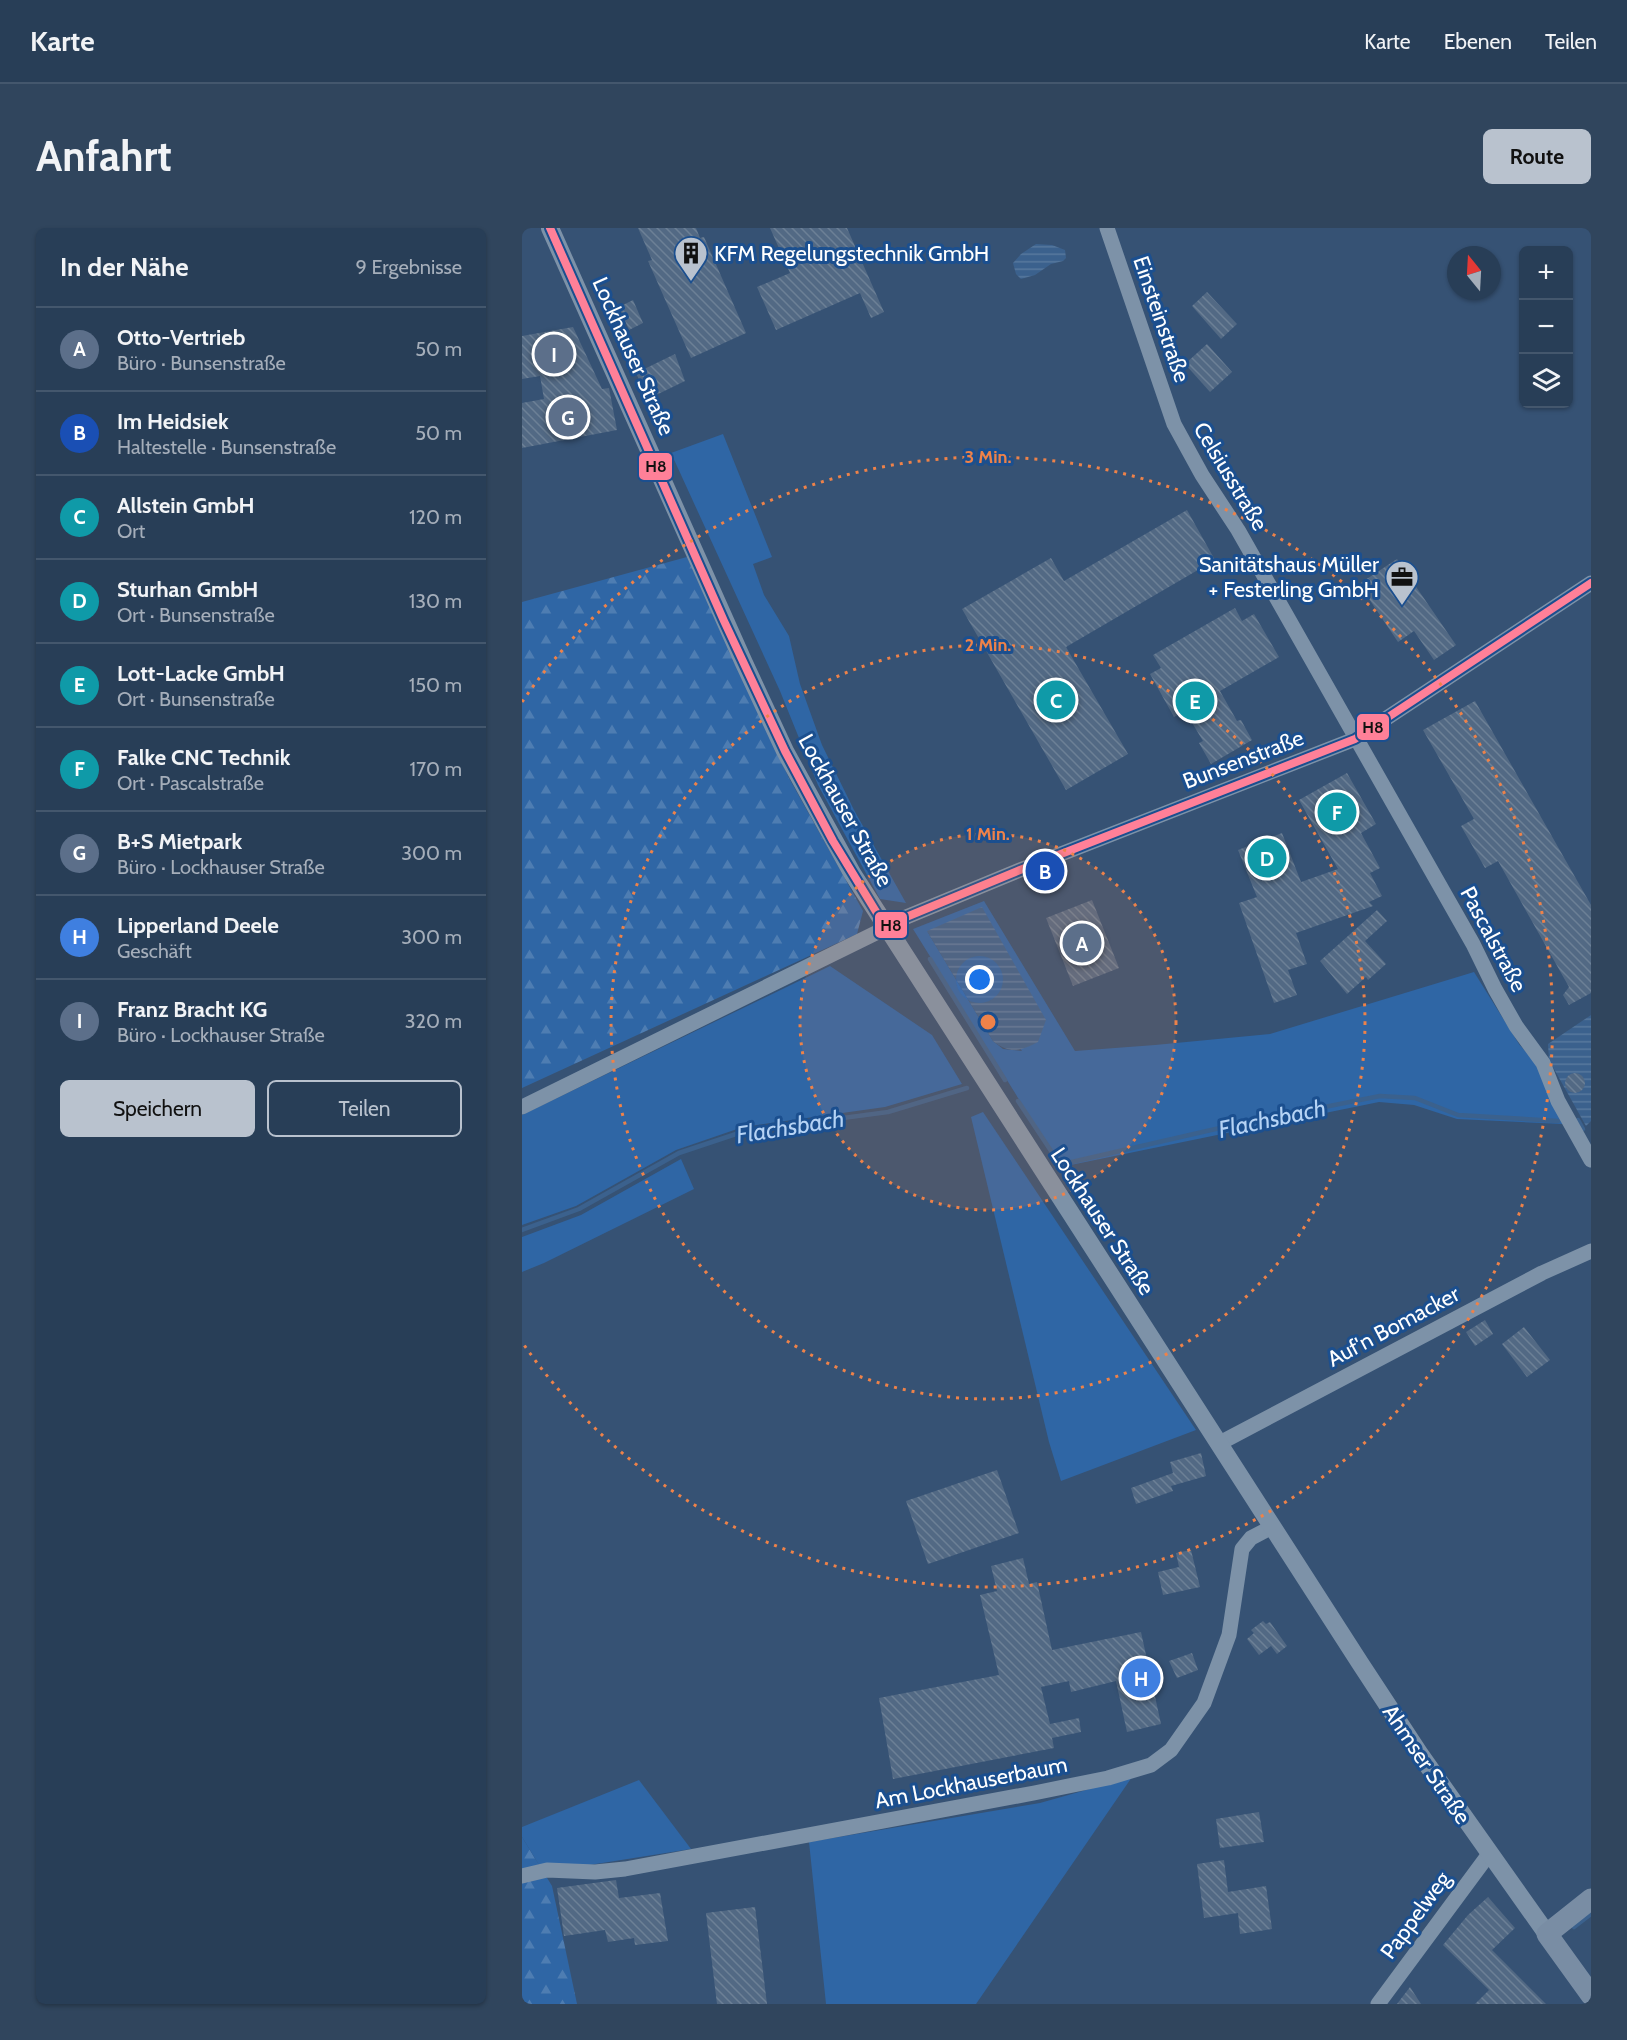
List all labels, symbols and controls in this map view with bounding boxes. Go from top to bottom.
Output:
text: Karte [30,24,95,58]
text: Karte [1364,29,1411,54]
text: Ebenen [1444,29,1512,54]
text: Teilen [1545,29,1597,54]
button: Route [1483,129,1591,184]
text: Anfahrt [36,130,172,182]
building icon: KFM Regelungstechnik GmbH [673,235,709,282]
place label: KFM Regelungstechnik GmbH [714,240,989,267]
north arrow [1447,246,1501,300]
map controls [1519,246,1573,408]
button: + [1519,246,1573,300]
text: In der Nähe [60,251,189,283]
street label: Einsteinstraße [1127,252,1196,386]
text: 9 Ergebnisse [356,255,462,279]
street label: Lockhauser Straße [587,273,680,439]
button: − [1519,300,1573,354]
text: Otto-Vertrieb [117,324,245,351]
pin: I [534,332,573,376]
text: A [73,337,86,361]
text: 50 m [415,337,462,361]
text: Büro · Bunsenstraße [117,351,286,375]
button: layers [1519,354,1573,408]
pin: G [548,394,588,440]
text: Im Heidsiek [117,408,229,435]
street label: Celsiusstraße [1188,417,1274,535]
text: B [73,421,86,445]
text: 50 m [415,421,462,445]
text: Haltestelle · Bunsenstraße [117,435,336,459]
text: 3 Min. [965,446,1011,468]
line badge: H8 [638,452,673,481]
text: H8 [645,457,667,476]
text: Allstein GmbH [117,492,254,519]
text: C [73,505,86,529]
text: 120 m [409,505,462,529]
text: Ort [117,519,145,543]
place label: Sanitätshaus Müller + Festerling GmbH [1199,551,1379,603]
office icon: Sanitätshaus Müller + Festerling GmbH [1384,559,1420,606]
text: Sturhan GmbH [117,576,258,603]
text: D [72,589,87,613]
text: 130 m [409,589,462,613]
text: Ort · Bunsenstraße [117,603,275,627]
text: 2 Min. [965,634,1011,656]
text: Lott-Lacke GmbH [117,660,285,687]
text: E [74,673,85,697]
text: 150 m [409,673,462,697]
pin: C [1036,678,1076,722]
pin: E [1176,678,1214,724]
text: Ort · Bunsenstraße [117,687,275,711]
line badge: H8 [1356,713,1390,741]
text: H8 [1362,718,1384,737]
street label: Bunsenstraße [1179,724,1307,795]
street label: Lockhauser Straße [793,729,899,891]
text: Falke CNC Technik [117,744,290,771]
text: F [74,757,85,781]
text: 170 m [410,757,462,781]
text: Ort · Pascalstraße [117,771,264,795]
pin: F [1318,790,1356,834]
text: 1 Min. [966,823,1010,845]
text: B+S Mietpark [117,828,242,855]
pin: D [1248,836,1286,880]
text: G [73,841,86,865]
text: 300 m [401,841,462,865]
pin: B [1026,848,1064,894]
text: Büro · Lockhauser Straße [117,855,325,879]
street label: Pascalstraße [1455,882,1533,997]
line badge: H8 [874,911,908,939]
text: Lipperland Deele [117,912,279,939]
text: H8 [880,916,902,935]
pin: A [1062,920,1102,966]
text: H [72,925,87,949]
text: 300 m [401,925,462,949]
text: Geschäft [117,939,192,963]
your location [965,965,994,994]
text: Franz Bracht KG [117,996,267,1023]
text: I [77,1009,82,1033]
text: 320 m [405,1009,462,1033]
centre of rings [978,1012,998,1032]
text: Büro · Lockhauser Straße [117,1023,325,1047]
button: Speichern [60,1080,255,1137]
button: Teilen [267,1080,462,1137]
water label: Flachsbach [1216,1093,1328,1144]
water label: Flachsbach [734,1104,846,1149]
street label: Lockhauser Straße [1045,1143,1160,1300]
street label: Auf'n Bomacker [1323,1280,1464,1373]
pin: H [1122,1656,1160,1700]
street label: Ahmser Straße [1377,1699,1476,1829]
street label: Am Lockhauserbaum [873,1751,1070,1814]
street label: Pappelweg [1375,1865,1457,1964]

